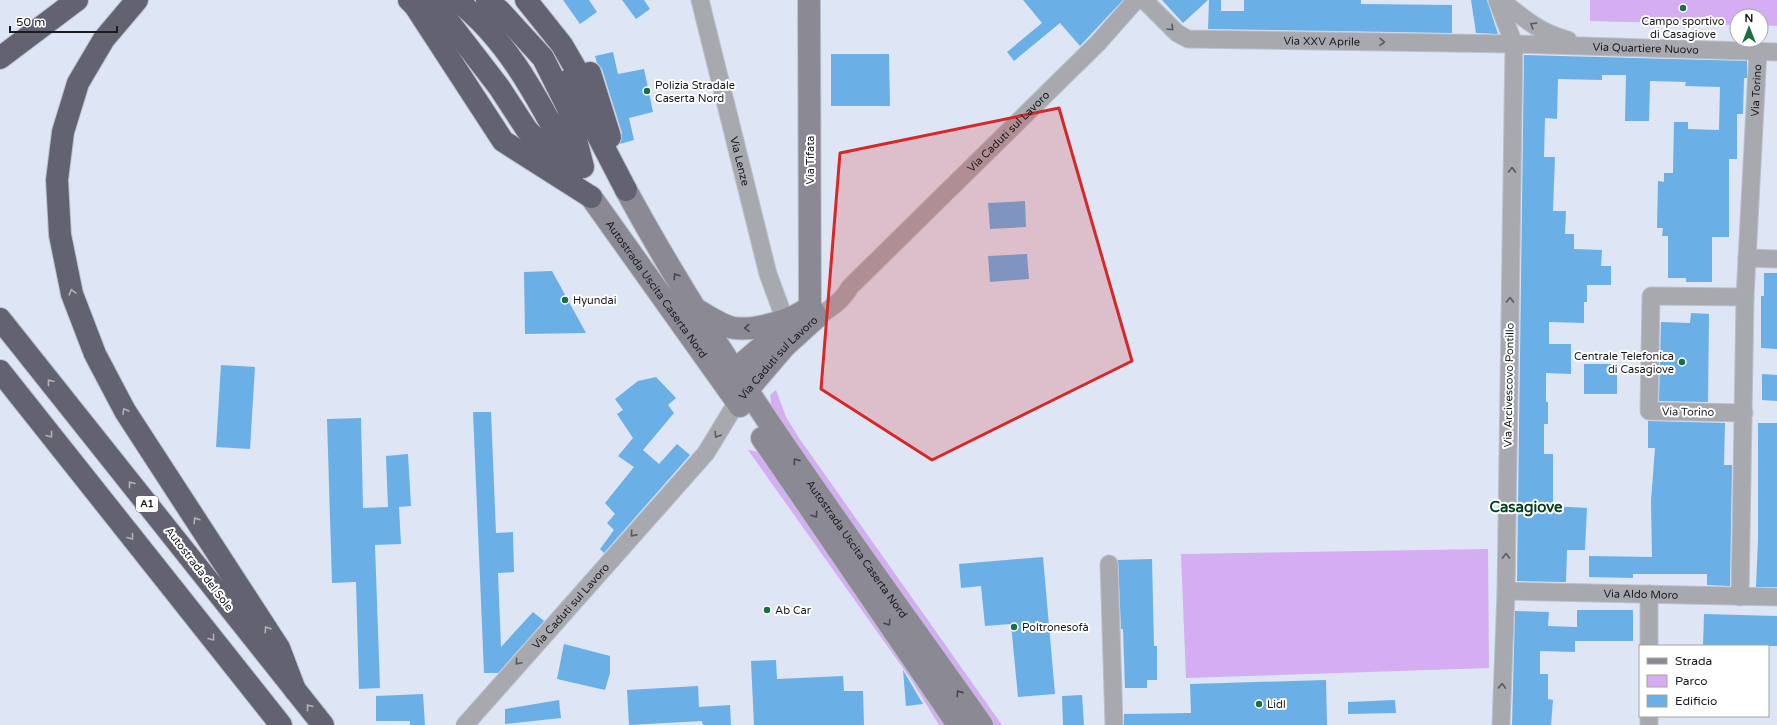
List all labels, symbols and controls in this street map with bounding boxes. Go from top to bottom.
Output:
marker: Campo sportivo di Casagiove [1678,3,1688,13]
scale bar [10,8,117,34]
north arrow [1729,8,1769,48]
text: N [1745,12,1753,25]
text: 50 m [16,15,45,29]
place label: Campo sportivo di Casagiove [1642,15,1725,41]
one-way arrow [1530,22,1537,29]
one-way arrow [1166,23,1174,31]
street label: Via XXV Aprile [1284,34,1360,48]
one-way arrow [1379,38,1385,46]
street label: Via Quartiere Nuovo [1592,40,1699,56]
street label: Via Torino [1748,64,1764,117]
place label: Polizia Stradale Caserta Nord [655,79,735,105]
marker: Polizia Stradale Caserta Nord [642,86,652,96]
street label: Via Caduti sul Lavoro [964,88,1052,175]
street label: Via Lenze [728,135,752,187]
street label: Via Tifata [804,135,817,185]
one-way arrow [1508,167,1516,173]
street label: Autostrada Uscita Caserta Nord [603,218,710,360]
one-way arrow [673,273,681,280]
one-way arrow [69,289,77,296]
place label: Hyundai [573,294,616,307]
marker: Hyundai [560,295,570,305]
one-way arrow [1506,297,1514,303]
street label: Via Caduti sul Lavoro [736,313,820,402]
street label: Via Arcivescovo Pontillo [1501,322,1517,447]
one-way arrow [744,324,750,332]
place label: Centrale Telefonica di Casagiove [1574,350,1674,376]
marker: Centrale Telefonica di Casagiove [1677,357,1687,367]
one-way arrow [48,379,55,386]
street label: Via Torino [1662,405,1715,419]
one-way arrow [123,408,130,415]
one-way arrow [46,430,53,437]
one-way arrow [714,431,721,438]
one-way arrow [794,458,801,465]
street label: Autostrada Uscita Caserta Nord [804,477,910,620]
one-way arrow [129,481,136,488]
road number: A1 [136,496,158,512]
district label: Casagiove [1489,498,1563,517]
one-way arrow [810,511,818,518]
one-way arrow [193,517,200,524]
street label: Autostrada del Sole [162,525,236,613]
one-way arrow [630,529,638,537]
one-way arrow [127,532,134,539]
one-way arrow [1502,553,1510,559]
street label: Via Caduti sul Lavoro [529,560,612,651]
street label: Via Aldo Moro [1603,587,1679,601]
place label: Ab Car [775,604,812,617]
marker: Ab Car [762,605,772,615]
one-way arrow [883,618,890,625]
place label: Poltronesofà [1022,621,1089,634]
marker: Poltronesofà [1009,622,1019,632]
one-way arrow [264,626,271,633]
one-way arrow [207,634,214,641]
legend [1639,645,1769,717]
text: Strada [1675,654,1712,668]
one-way arrow [516,658,523,665]
text: Parco [1675,674,1708,688]
one-way arrow [1498,683,1506,689]
one-way arrow [957,690,964,697]
text: Edificio [1675,694,1717,708]
place label: Lidl [1267,698,1286,711]
marker: Lidl [1254,699,1264,709]
one-way arrow [306,705,313,712]

